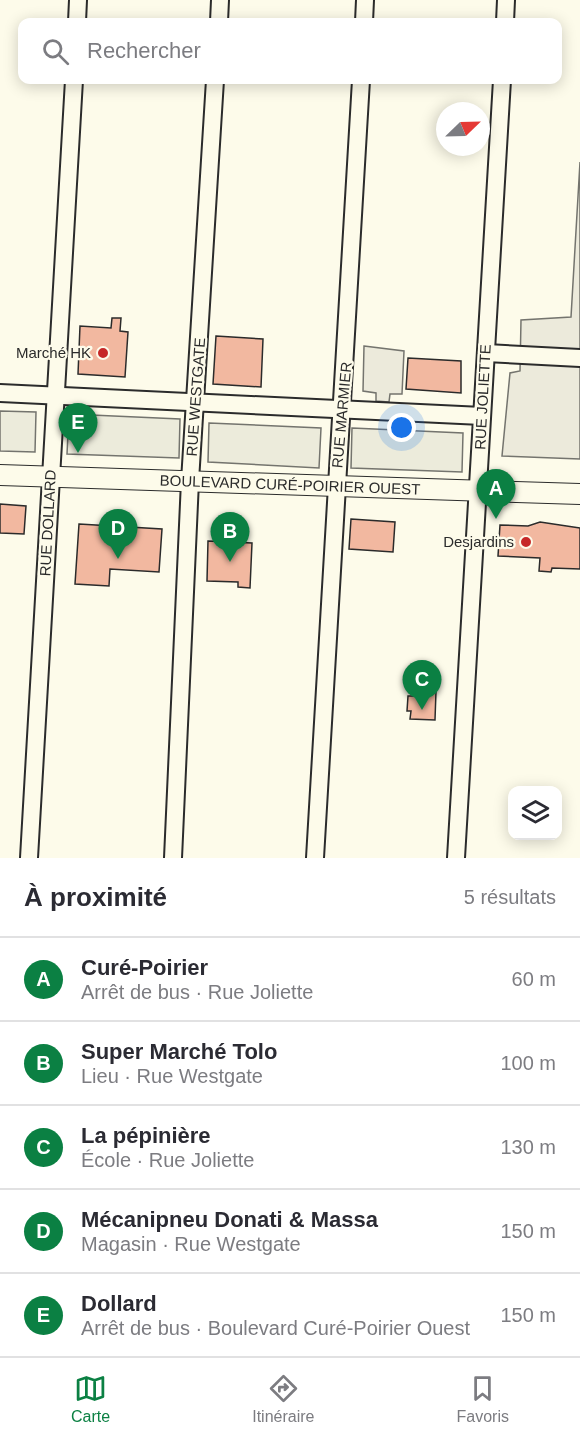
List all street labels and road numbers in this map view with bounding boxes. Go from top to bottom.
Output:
street label: RUE WESTGATE [183,337,208,457]
street label: RUE JOLIETTE [471,344,494,450]
street label: RUE MARMIER [328,361,355,469]
street label: RUE DOLLARD [36,469,59,577]
street label: BOULEVARD CURÉ-POIRIER OUEST [159,471,421,498]

